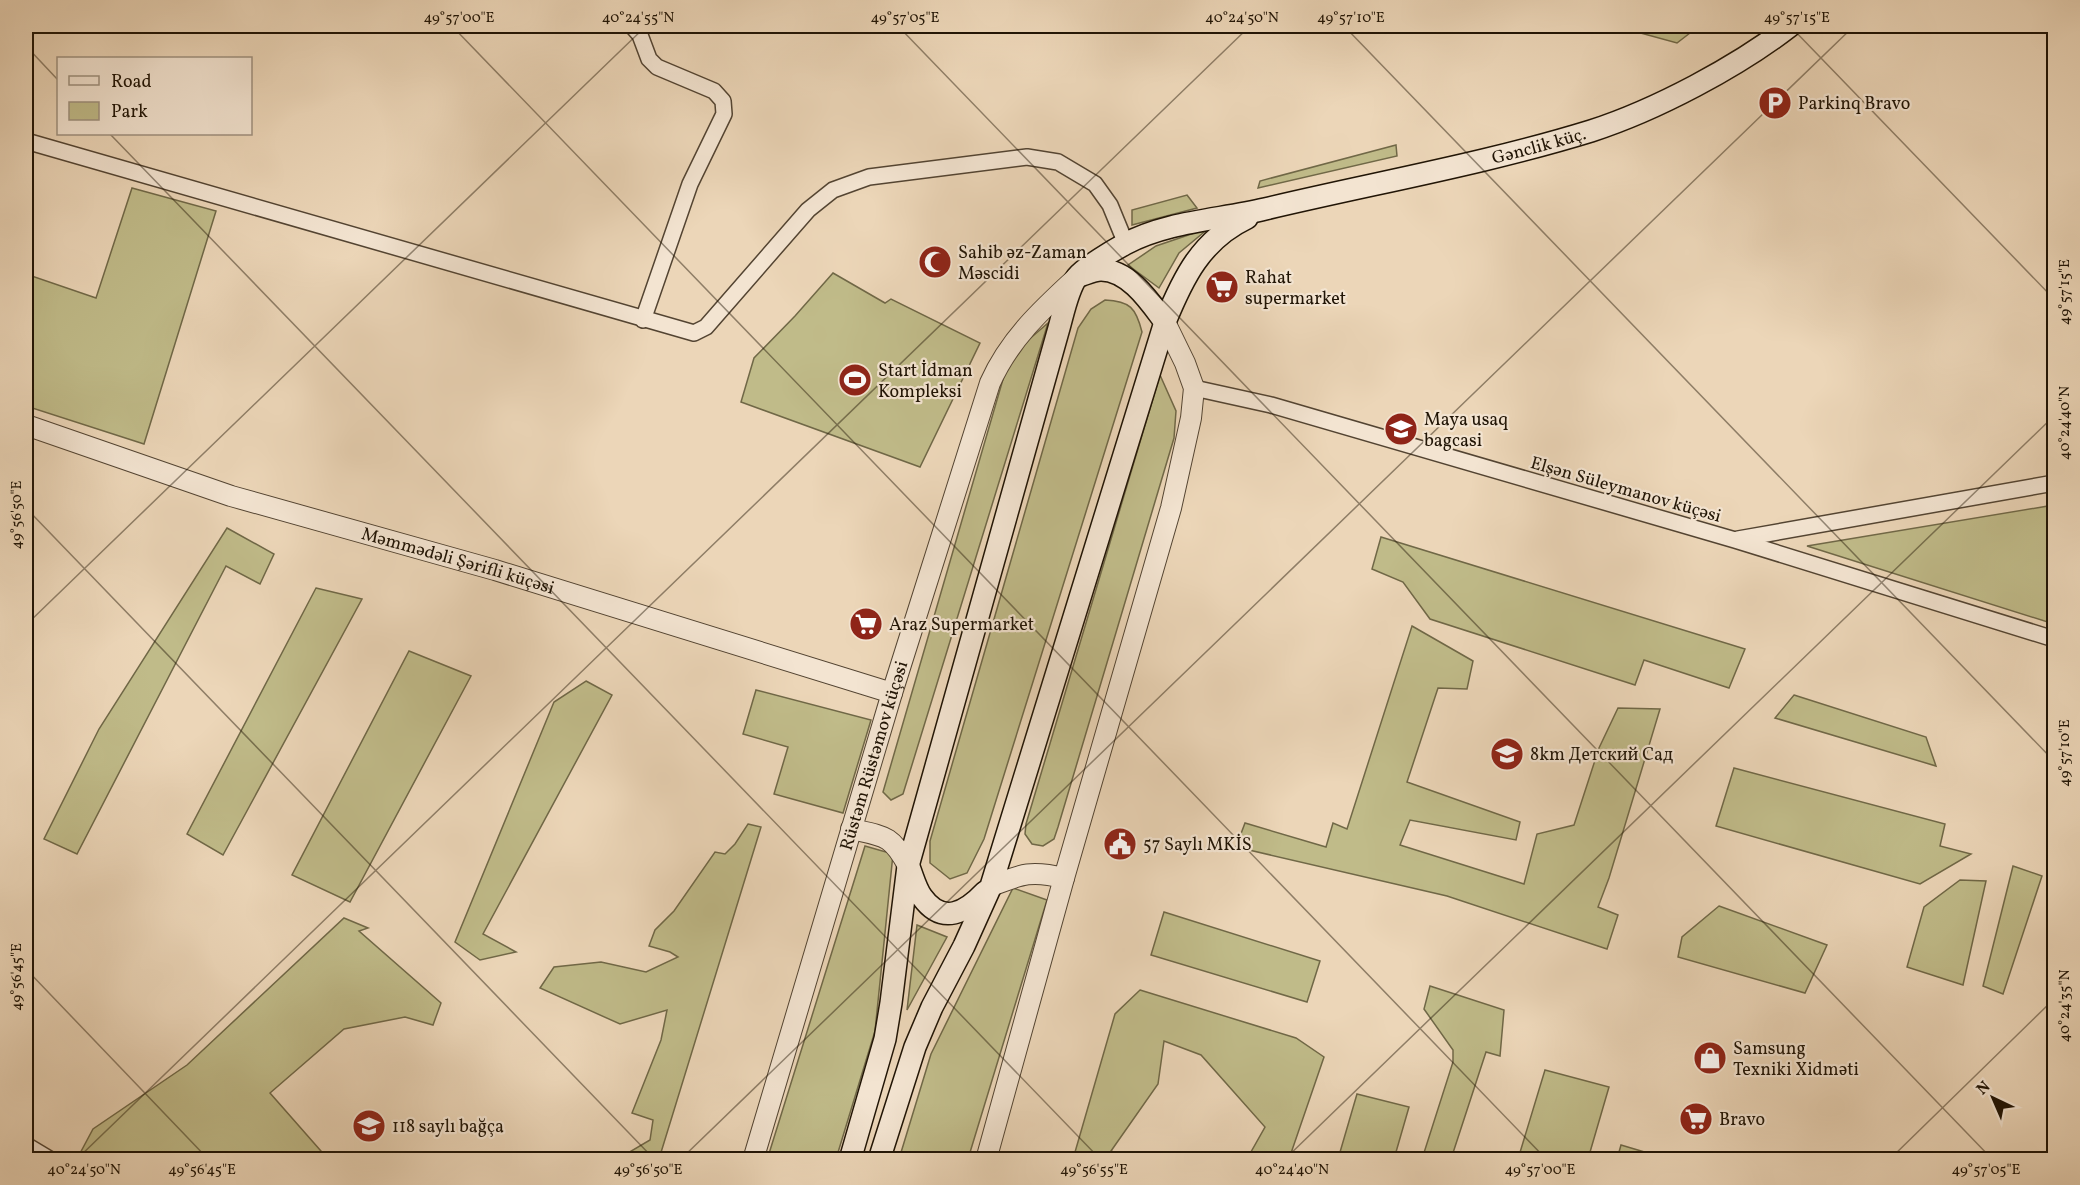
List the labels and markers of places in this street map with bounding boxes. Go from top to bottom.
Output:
parking icon: Parkinq Bravo [1757,85,1793,121]
place label: Parkinq Bravo [1798,92,1910,117]
place label: Sahib əz-Zaman Məscidi [958,241,1087,287]
mosque icon: Sahib əz-Zaman Məscidi [917,244,953,280]
place label: Rahat supermarket [1245,266,1346,312]
supermarket icon: Rahat supermarket [1204,269,1240,305]
place label: Start İdman Kompleksi [878,359,973,405]
sports icon: Start İdman Kompleksi [837,362,873,398]
place label: Maya usaq bagcasi [1424,408,1508,454]
school or university icon: Maya usaq bagcasi [1383,411,1419,447]
supermarket icon: Araz Supermarket [848,606,884,642]
place label: Araz Supermarket [889,613,1034,638]
school or university icon: 8km Детский Сад [1489,736,1525,772]
place label: 8km Детский Сад [1530,743,1673,768]
public building icon: 57 Saylı MKİS [1102,826,1138,862]
place label: 57 Saylı MKİS [1143,833,1252,858]
place label: Samsung Texniki Xidməti [1733,1037,1859,1083]
shop icon: Samsung Texniki Xidməti [1692,1040,1728,1076]
supermarket icon: Bravo [1678,1101,1714,1137]
school or university icon: 118 saylı bağça [351,1108,387,1144]
place label: Bravo [1719,1108,1765,1133]
place label: 118 saylı bağça [392,1115,504,1140]

